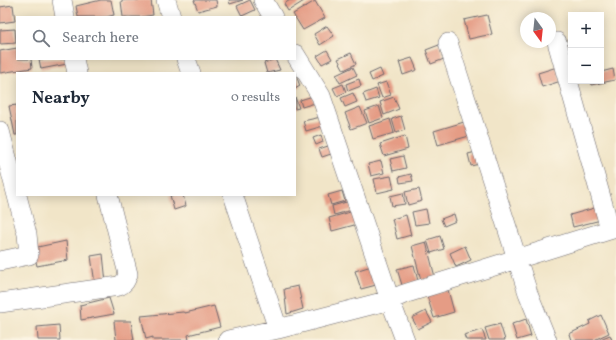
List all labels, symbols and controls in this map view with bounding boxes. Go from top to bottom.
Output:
north arrow [520,12,556,48]
map controls [568,12,604,84]
button: + [568,12,604,48]
search box [16,16,296,60]
icon: search [30,27,52,49]
text: Search here [62,28,139,49]
button: − [568,48,604,84]
text: Nearby [32,87,90,110]
text: 0 results [231,89,280,107]

